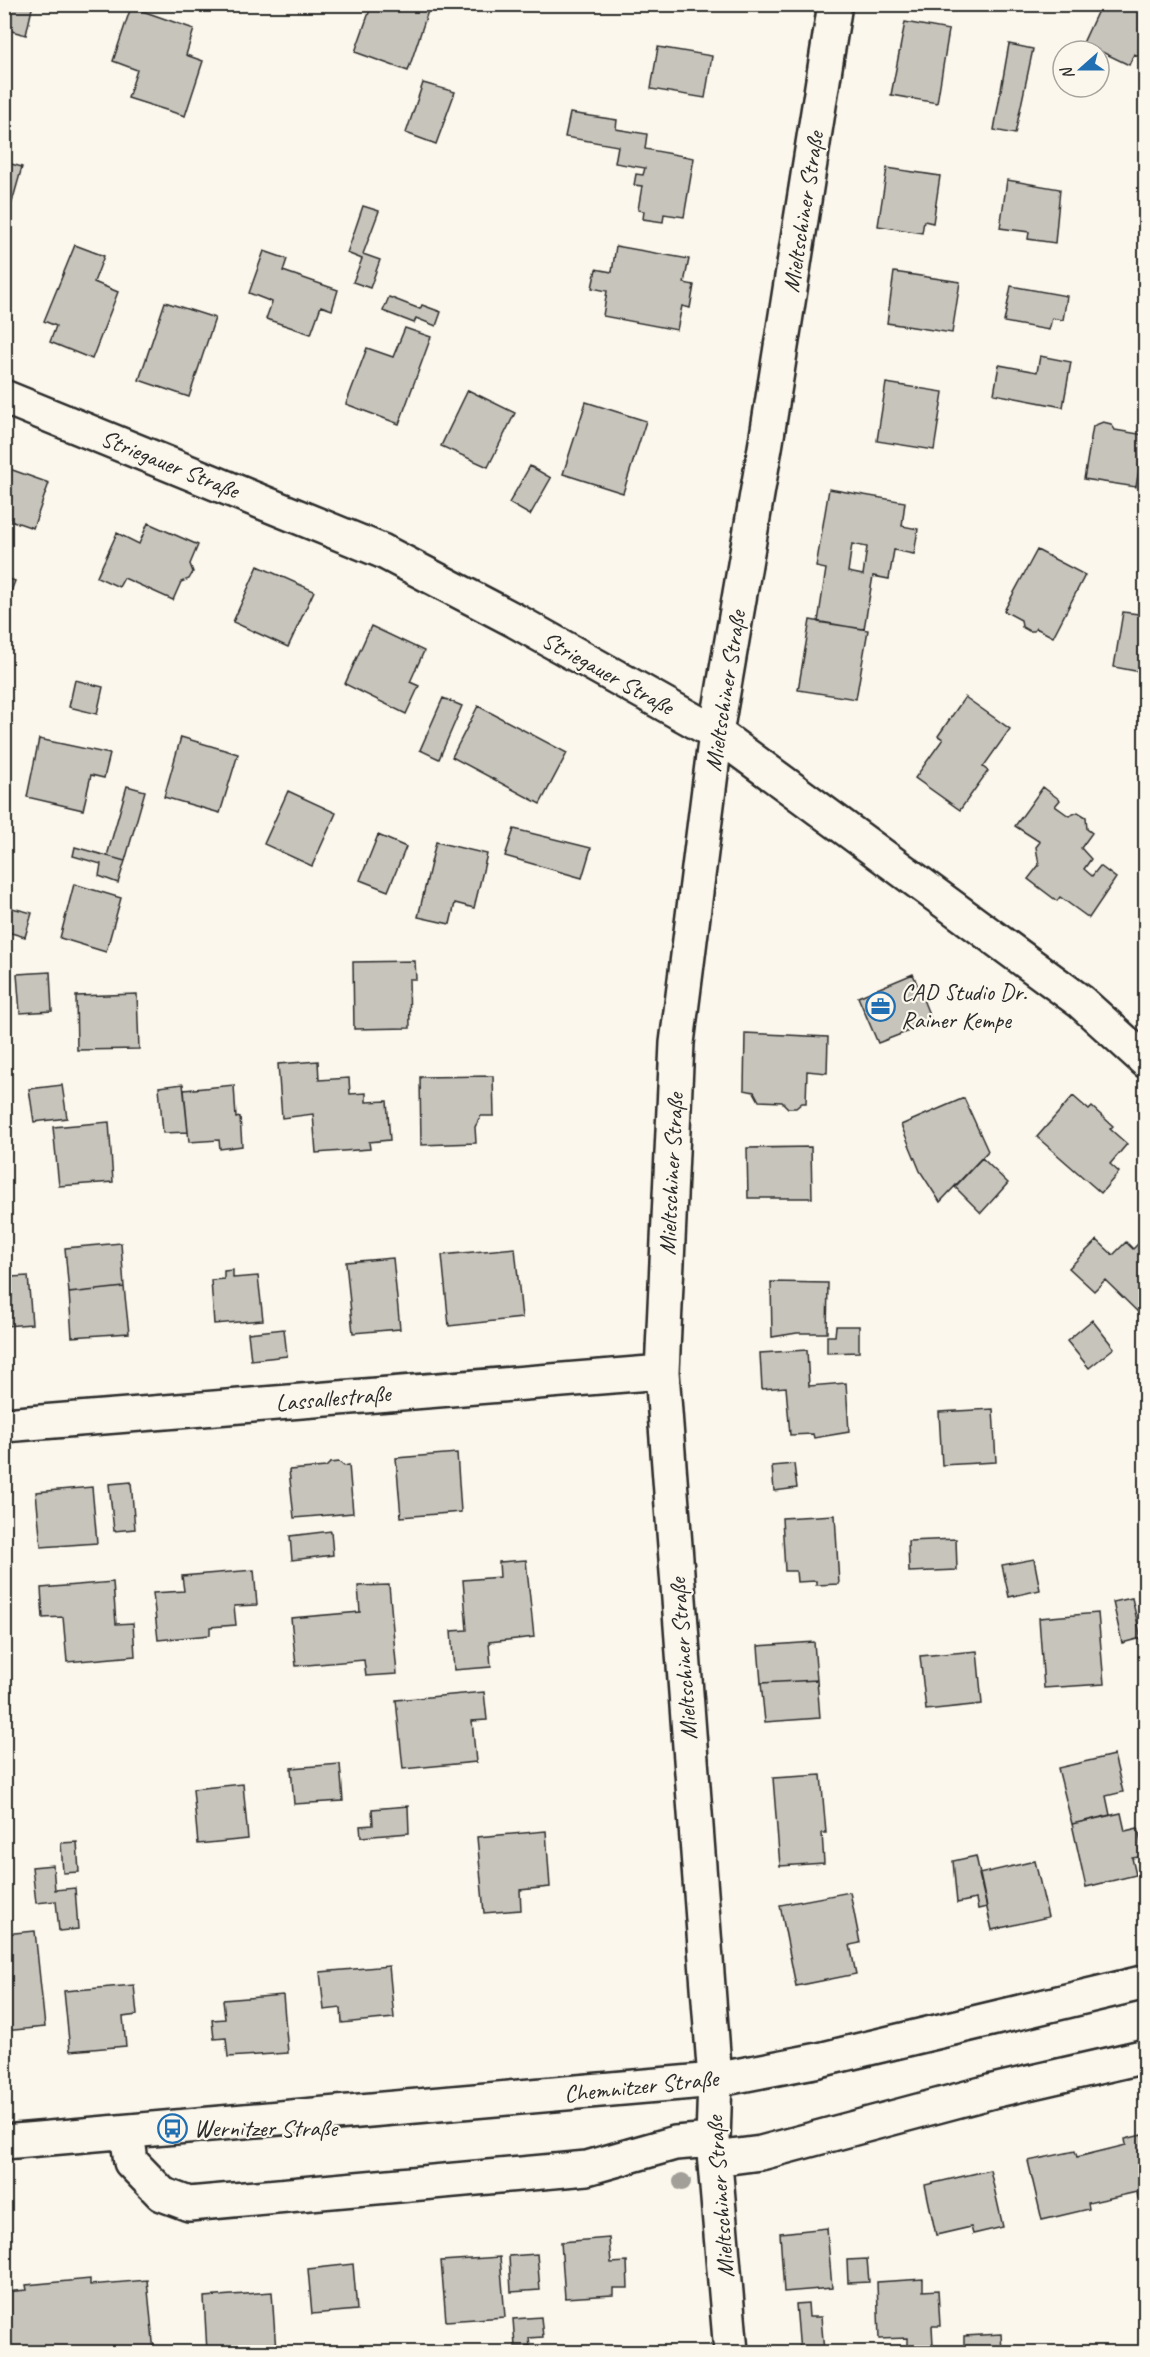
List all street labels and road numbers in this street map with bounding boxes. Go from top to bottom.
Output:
street label: Mieltschiner Straße [776,127,831,294]
street label: Striegauer Straße [97,423,245,506]
street label: Mieltschiner Straße [698,606,753,773]
street label: Striegauer Straße [537,625,681,723]
street label: Mieltschiner Straße [652,1090,690,1256]
street label: Lassallestraße [274,1378,394,1418]
street label: Mieltschiner Straße [662,1575,704,1741]
street label: Chemnitzer Straße [563,2063,722,2109]
street label: Mieltschiner Straße [699,2113,741,2279]

